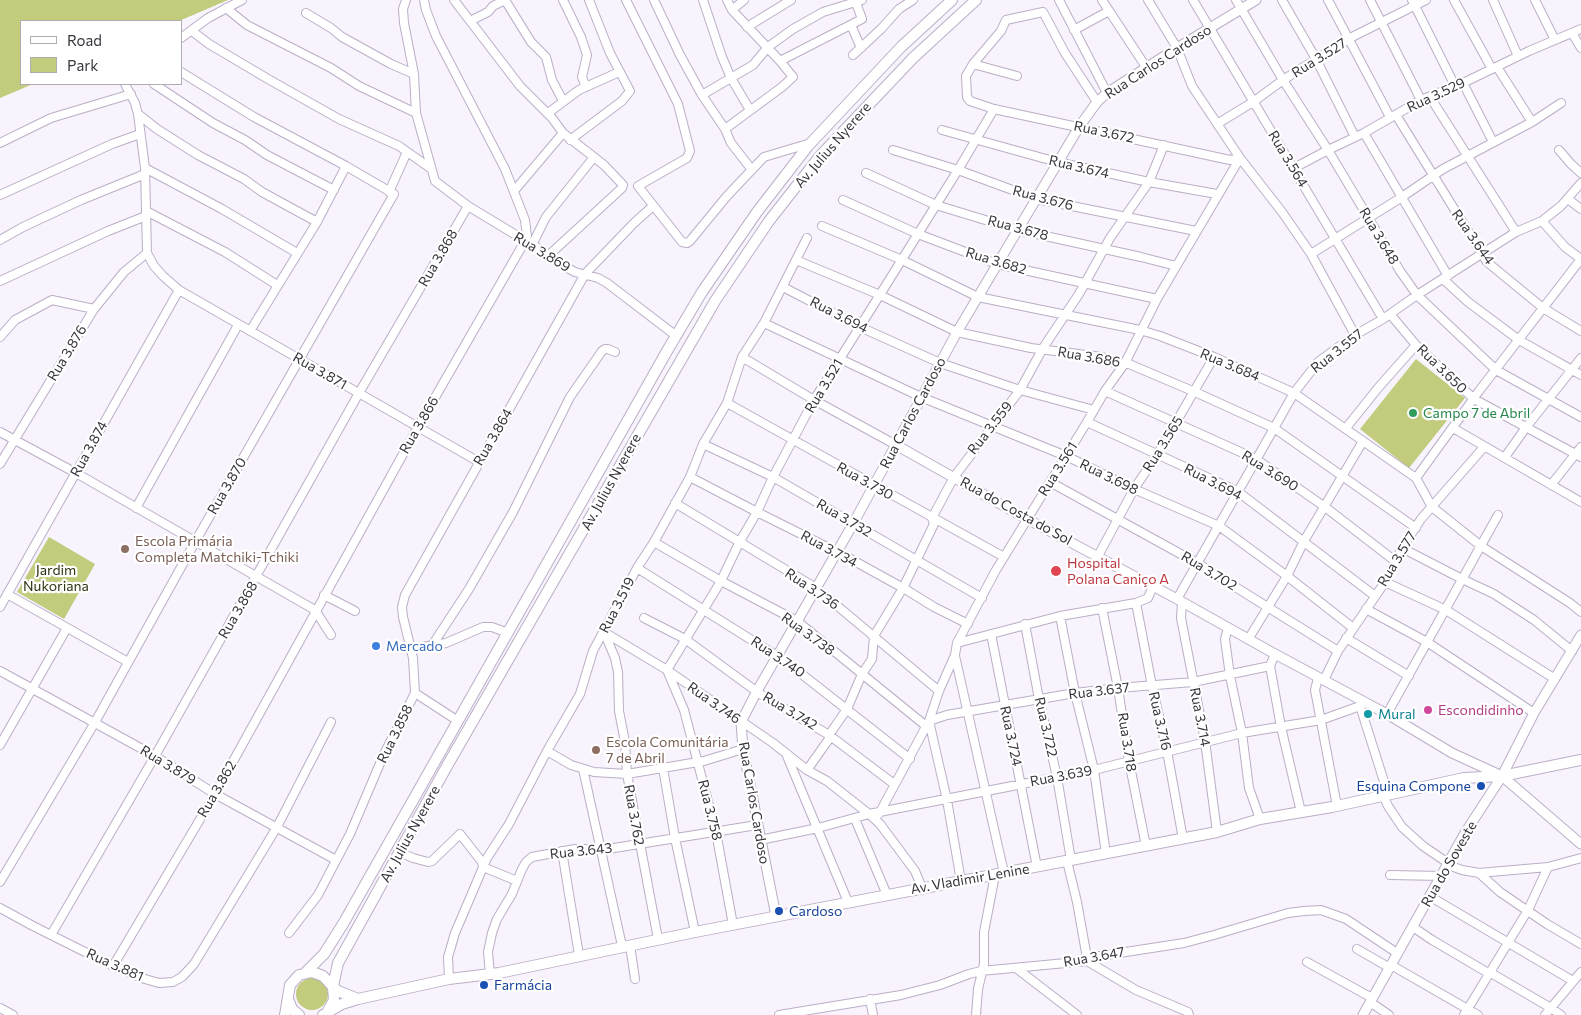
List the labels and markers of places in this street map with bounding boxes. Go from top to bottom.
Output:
place label: Campo 7 de Abril [1423,405,1530,421]
marker: Campo 7 de Abril [1407,407,1419,419]
place label: Escola Primária Completa Matchiki-Tchiki [135,533,299,566]
marker: Escola Primária Completa Matchiki-Tchiki [119,543,131,555]
place label: Hospital Polana Caniço A [1067,555,1169,588]
marker: Hospital Polana Caniço A [1049,564,1063,578]
place label: Mercado [386,638,443,654]
marker: Mercado [370,640,382,652]
place label: Escondidinho [1438,702,1524,718]
marker: Escondidinho [1422,704,1434,716]
place label: Mural [1378,706,1416,722]
marker: Mural [1362,708,1374,720]
place label: Escola Comunitária 7 de Abril [606,734,729,766]
marker: Escola Comunitária 7 de Abril [590,744,602,756]
place label: Esquina Compone [1357,778,1471,794]
marker: Esquina Compone [1475,780,1487,792]
place label: Cardoso [789,903,842,919]
marker: Cardoso [773,905,785,917]
place label: Farmácia [494,977,552,993]
marker: Farmácia [478,979,490,991]

